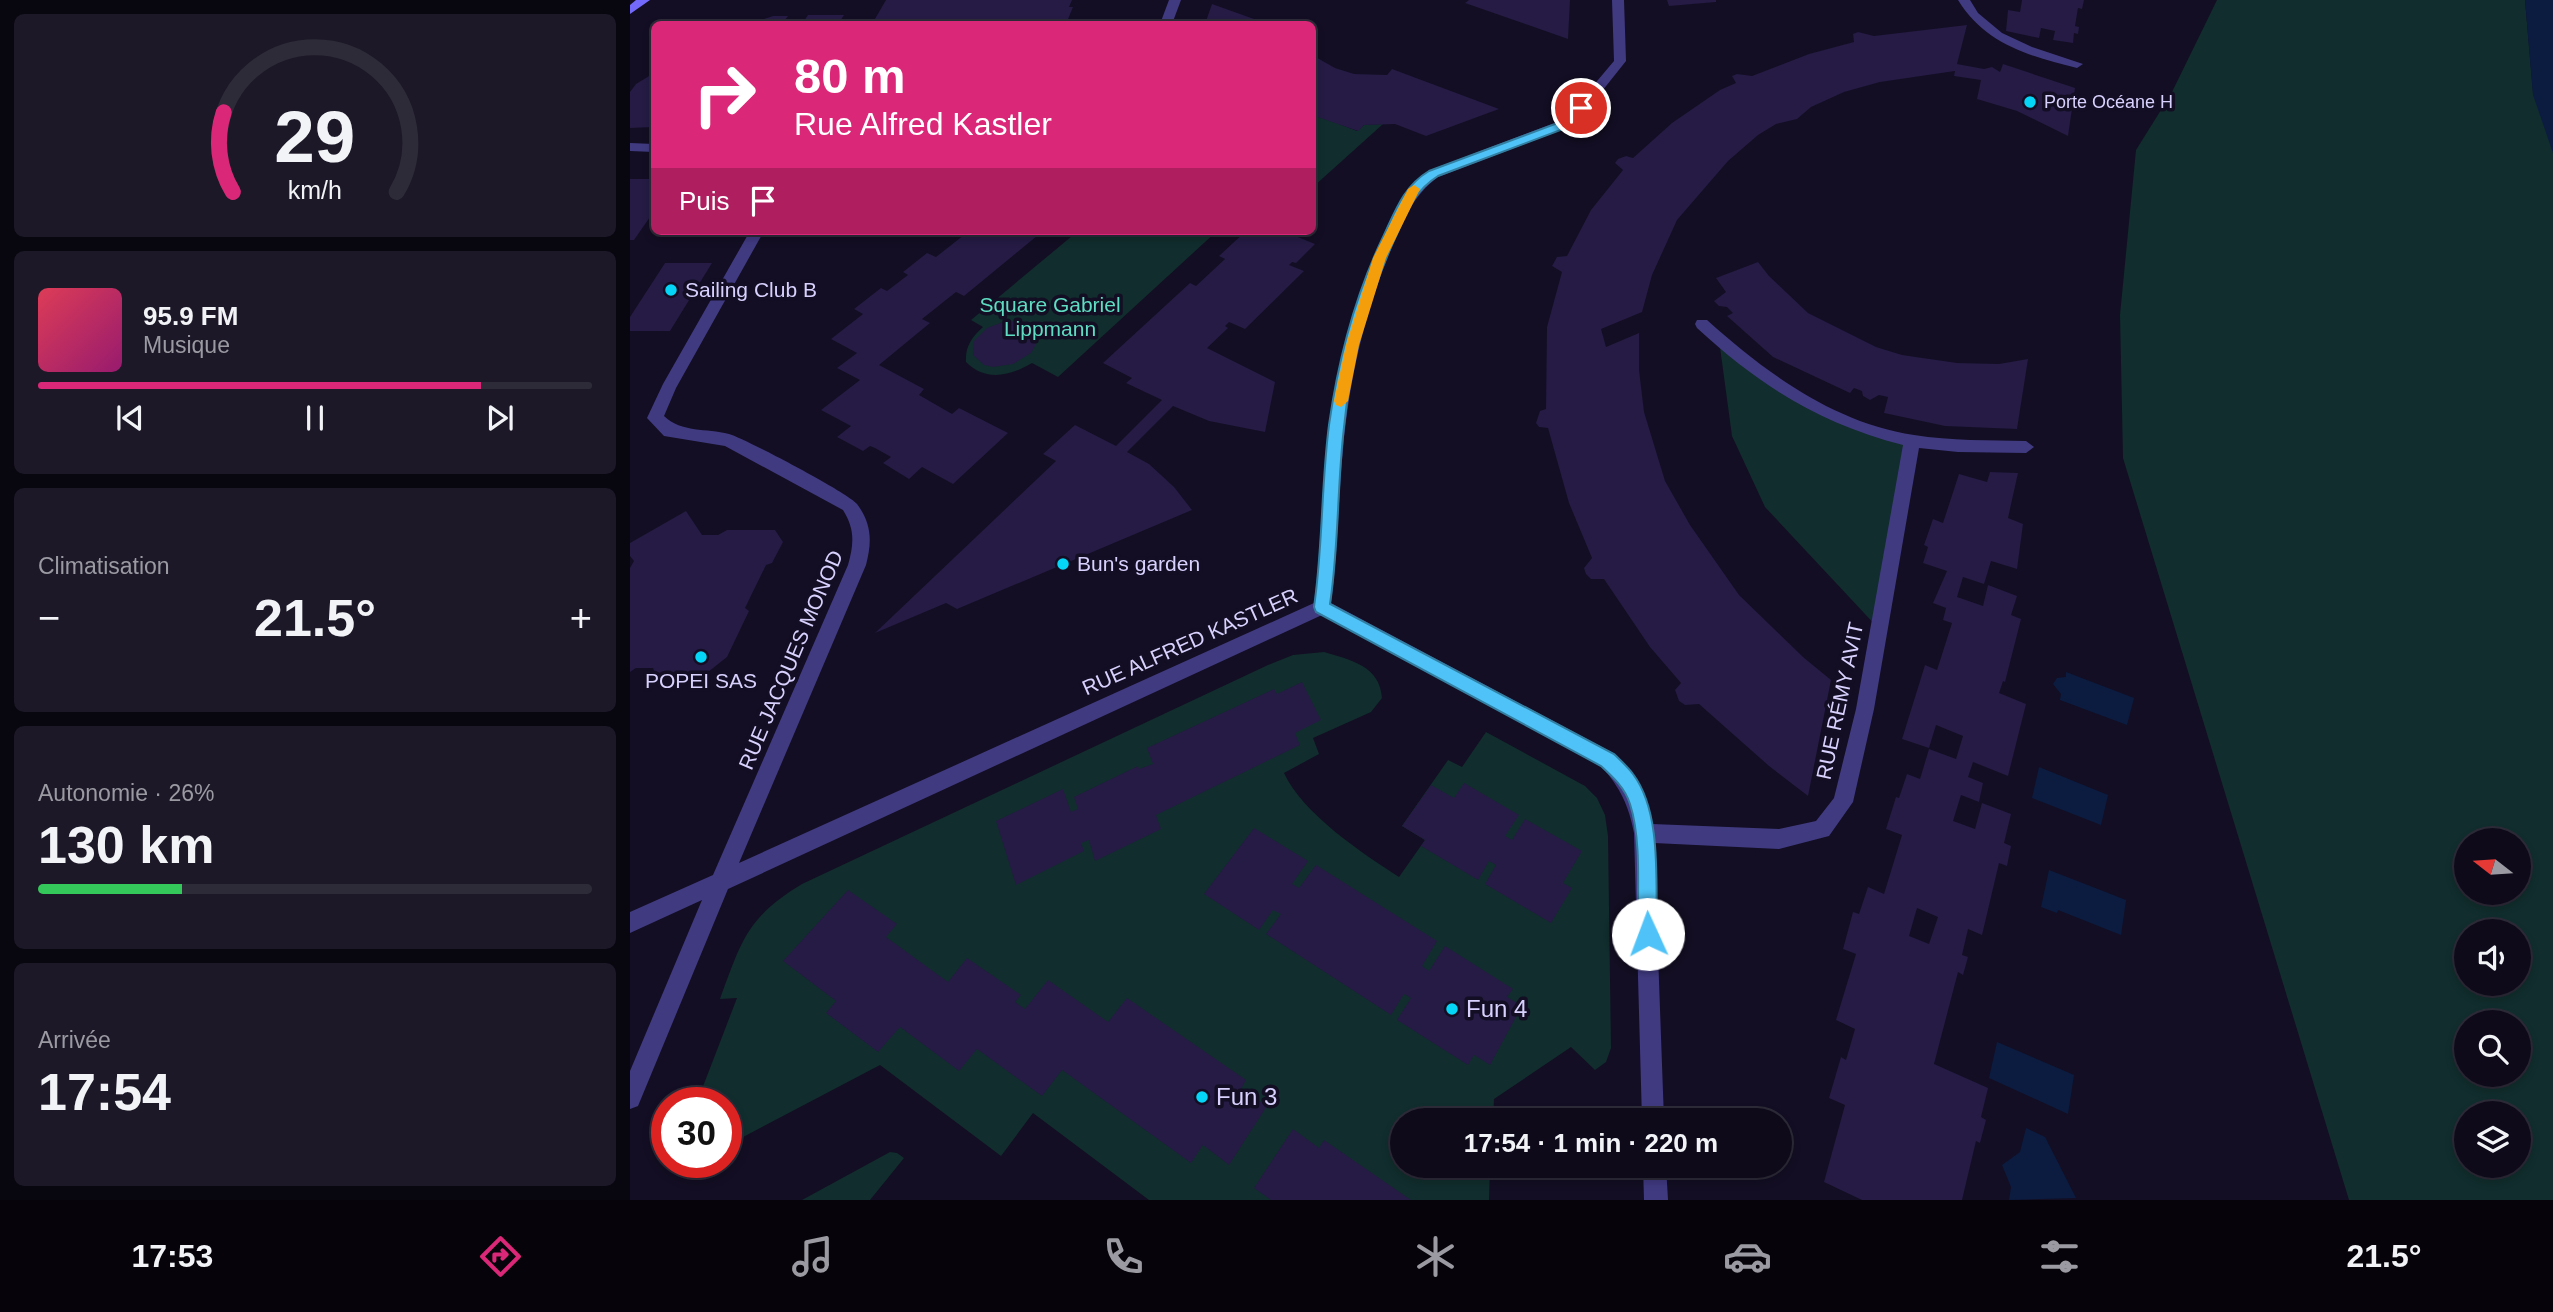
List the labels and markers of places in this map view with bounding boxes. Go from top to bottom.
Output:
pin [1551,78,1611,138]
place label: Porte Océane H [2044,92,2173,112]
marker: Porte Océane H [2022,94,2038,110]
place label: Sailing Club B [685,278,817,301]
marker: Sailing Club B [663,282,679,298]
place label: Bun's garden [1077,552,1200,575]
marker: Bun's garden [1055,556,1071,572]
marker: POPEI SAS [693,649,709,665]
place label: POPEI SAS [645,669,757,692]
place label: Fun 4 [1466,995,1527,1022]
marker: Fun 4 [1444,1001,1460,1017]
place label: Fun 3 [1216,1083,1277,1110]
marker: Fun 3 [1194,1089,1210,1105]

